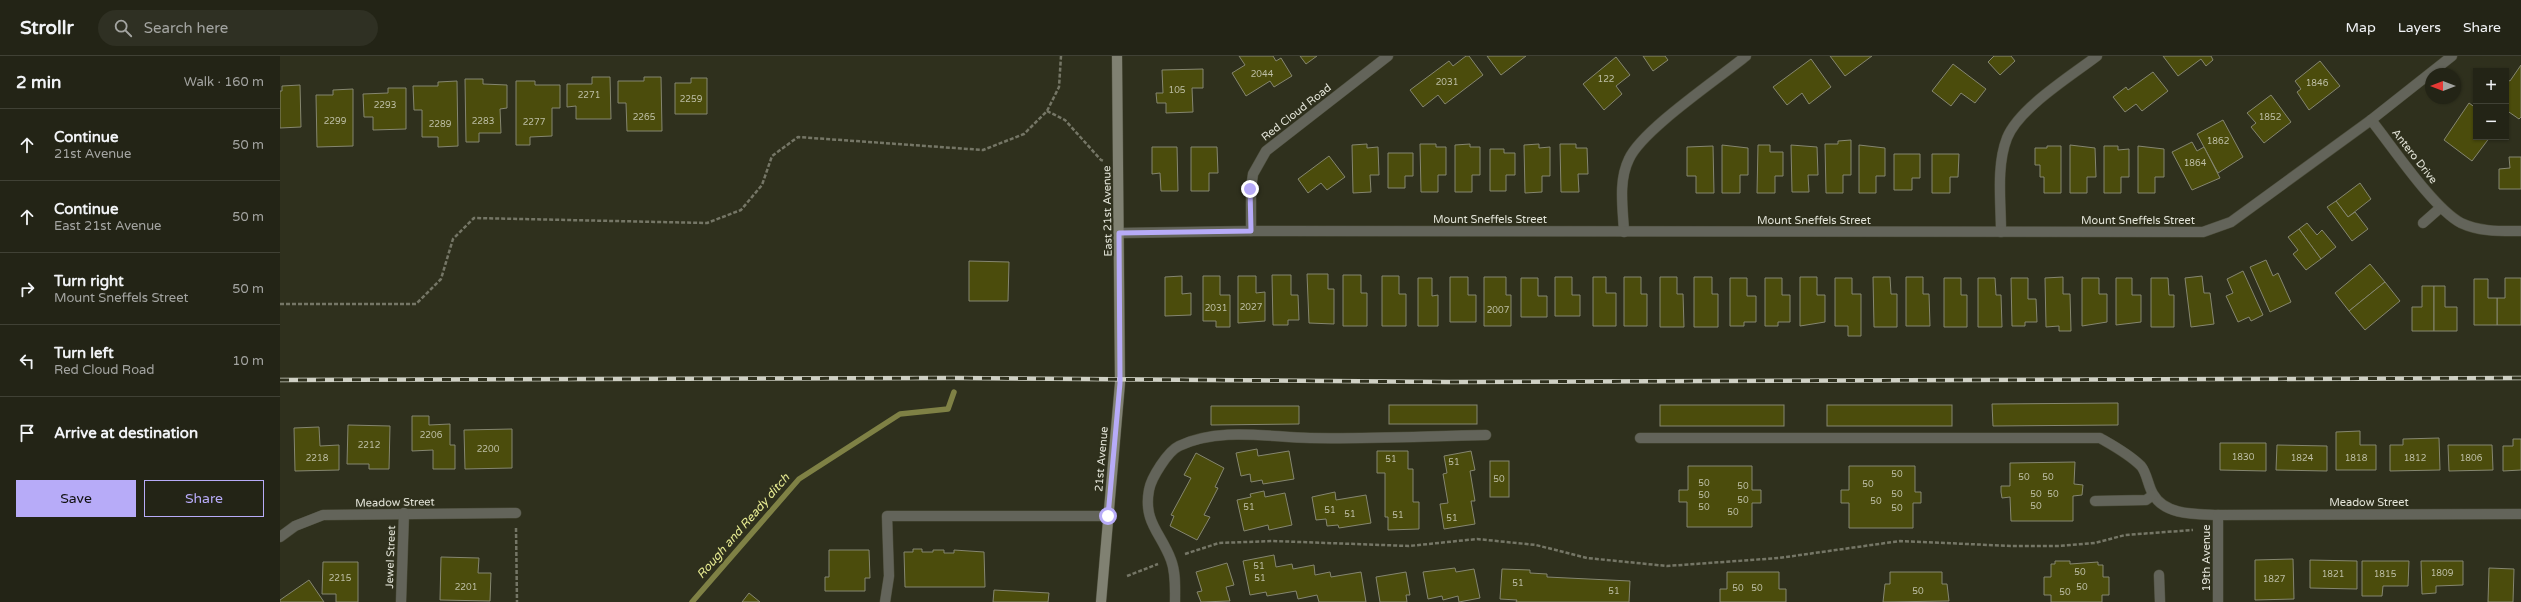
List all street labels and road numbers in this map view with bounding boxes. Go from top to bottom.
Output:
street label: Red Cloud Road [1259,81,1334,144]
street label: Antero Drive [2389,126,2440,186]
street label: East 21st Avenue [1100,165,1115,257]
street label: Mount Sneffels Street [1433,213,1547,226]
street label: Mount Sneffels Street [1757,214,1871,227]
street label: Mount Sneffels Street [2081,214,2195,227]
street label: 21st Avenue [1092,426,1111,492]
street label: Meadow Street [355,495,435,510]
street label: Meadow Street [2329,496,2409,509]
street label: Jewel Street [383,525,398,589]
street label: 19th Avenue [2200,525,2213,591]

